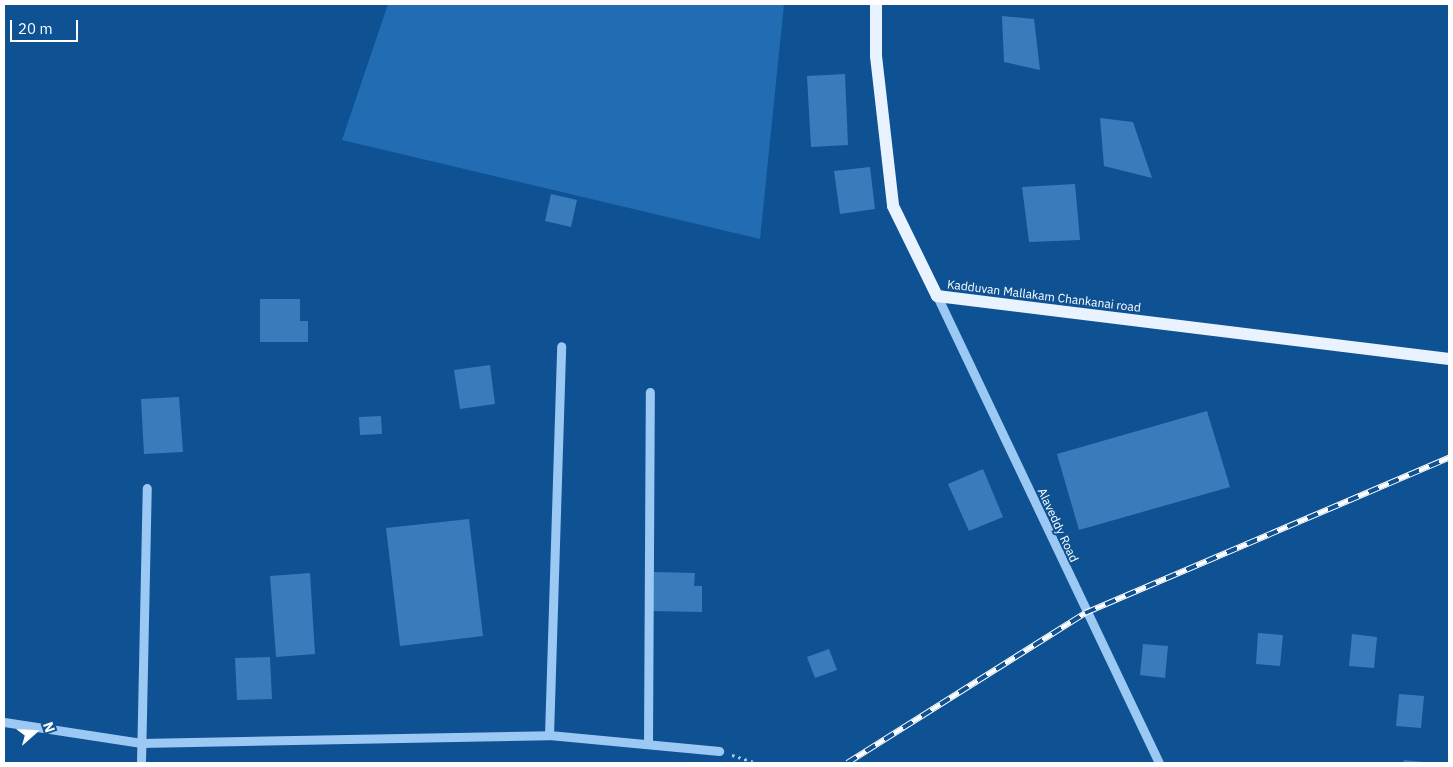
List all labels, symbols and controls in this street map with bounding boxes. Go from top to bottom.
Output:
scale bar [12,10,80,42]
text: 20 m [18,19,53,38]
street label: Kadduvan Mallakam Chankanai road [946,277,1142,315]
street label: Alaveddy Road [1035,486,1081,564]
north arrow [10,707,60,757]
text: N [39,719,59,735]

